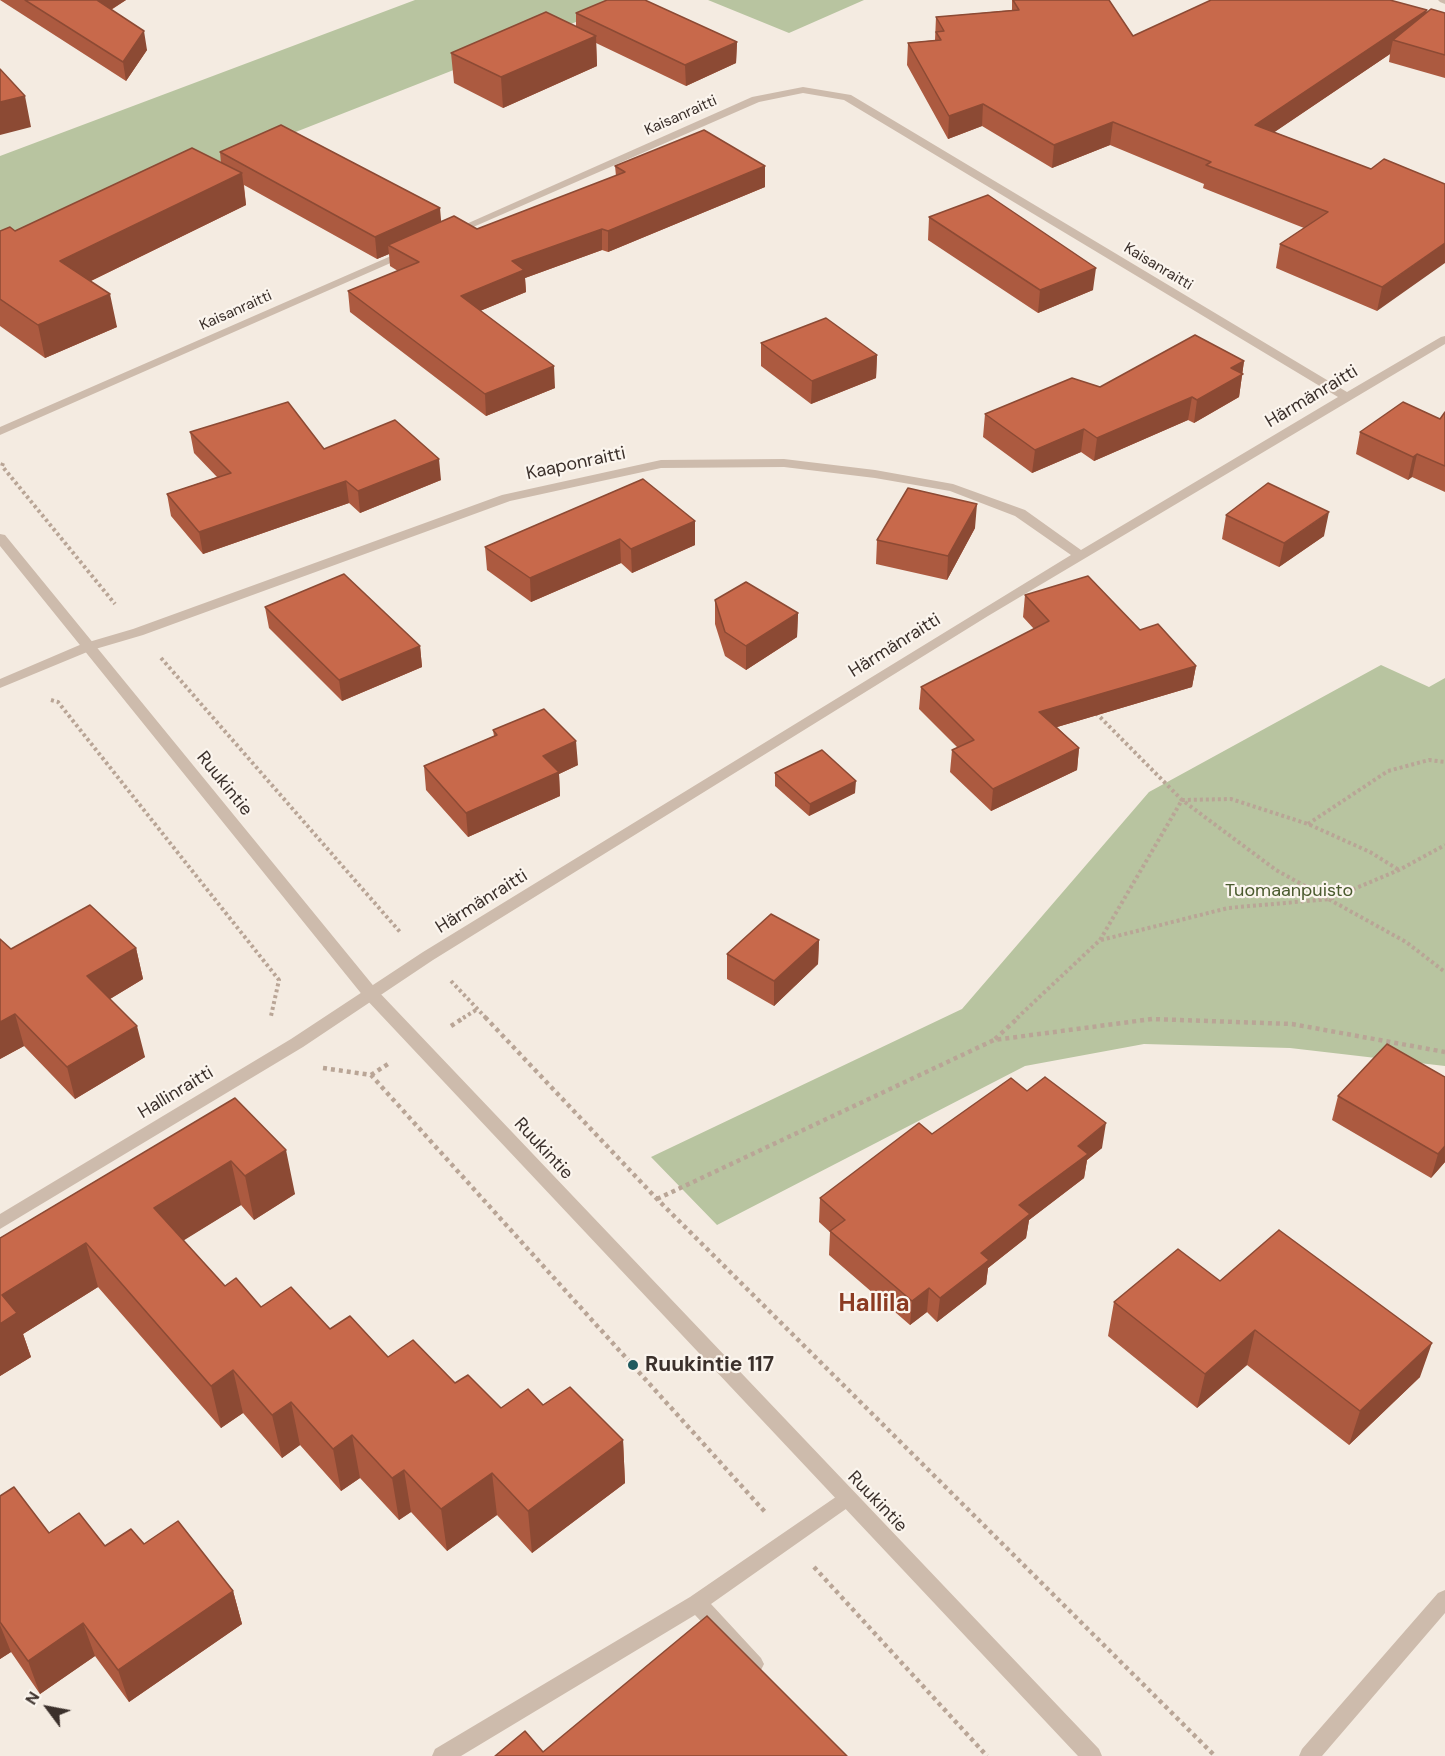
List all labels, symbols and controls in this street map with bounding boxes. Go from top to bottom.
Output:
street label: Kaisanraitti [642,92,720,140]
street label: Kaisanraitti [1120,239,1196,295]
street label: Kaisanraitti [197,287,275,335]
street label: Härmänraitti [1262,361,1362,433]
street label: Kaaponraitti [524,443,628,485]
street label: Härmänraitti [845,609,945,683]
street label: Ruukintie [191,747,257,821]
street label: Härmänraitti [432,865,532,939]
park label: Tuomaanpuisto [1225,880,1353,902]
street label: Hallinraitti [134,1062,218,1124]
street label: Ruukintie [509,1114,577,1184]
district label: Hallila [838,1291,910,1319]
place label: Ruukintie 117 [645,1352,774,1378]
marker: Ruukintie 117 [626,1358,640,1372]
street label: Ruukintie [843,1467,911,1537]
north arrow [18,1678,78,1738]
text: N [20,1688,44,1709]

